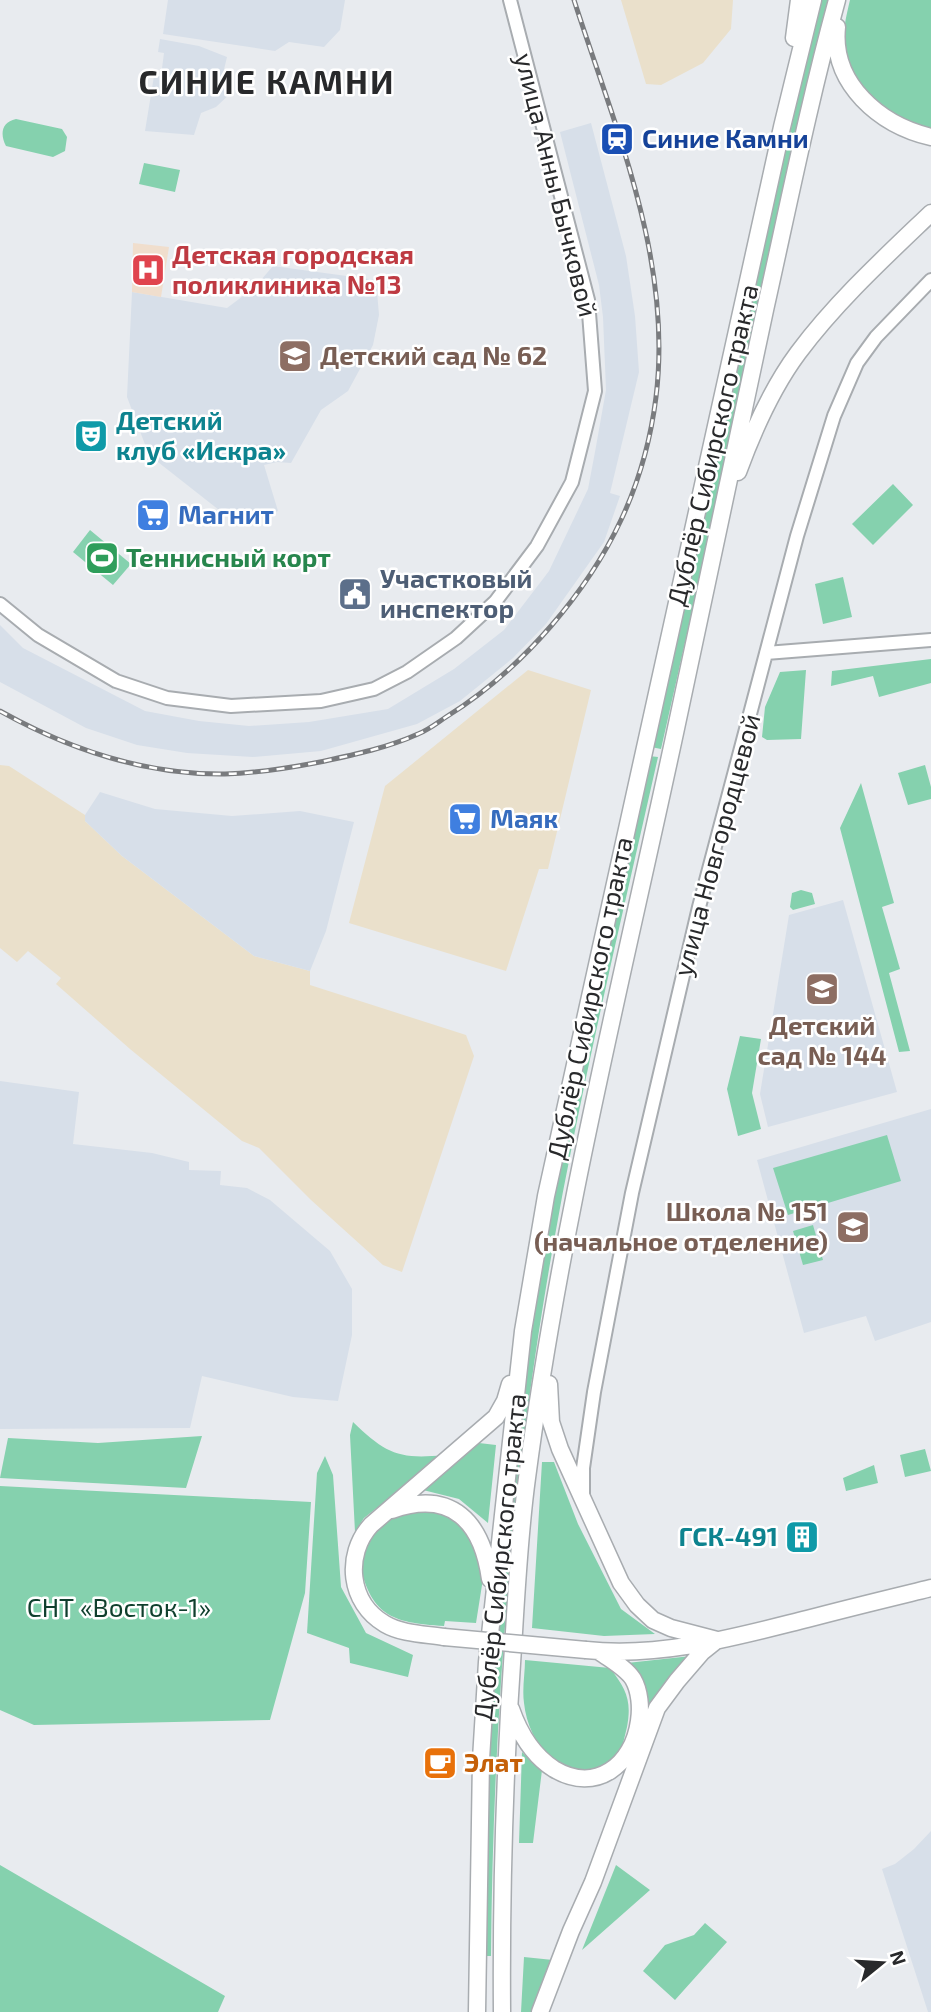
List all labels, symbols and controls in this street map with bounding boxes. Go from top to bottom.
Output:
street label: улица Анны Бычковой [509,50,605,320]
district label: СИНИЕ КАМНИ [138,61,396,101]
station icon: Синие Камни [598,120,636,158]
place label: Синие Камни [642,122,809,153]
place label: Детская городская поликлиника №13 [172,238,414,299]
hospital icon: Детская городская поликлиника №13 [129,251,167,289]
street label: Дублёр Сибирского тракта [659,281,765,609]
school or university icon: Детский сад № 62 [276,337,314,375]
place label: Детский сад № 62 [320,339,547,370]
place label: Детский клуб «Искра» [116,404,286,465]
theatre icon: Детский клуб «Искра» [72,417,110,455]
supermarket icon: Магнит [134,496,172,534]
place label: Магнит [178,498,274,529]
sports icon: Теннисный корт [83,539,121,577]
place label: Теннисный корт [126,541,331,572]
place label: Участковый инспектор [380,562,532,623]
public building icon: Участковый инспектор [336,575,374,613]
street label: улица Новгородцевой [666,710,766,980]
supermarket icon: Маяк [446,800,484,838]
place label: Маяк [490,802,558,833]
street label: Дублёр Сибирского тракта [539,834,639,1162]
school or university icon: Детский сад № 144 [803,970,841,1008]
place label: Детский сад № 144 [758,1009,886,1070]
place label: Школа № 151 (начальное отделение) [534,1195,828,1256]
school or university icon: Школа № 151 (начальное отделение) [834,1208,872,1246]
street label: Дублёр Сибирского тракта [466,1392,532,1722]
building icon: ГСК-491 [783,1518,821,1556]
place label: ГСК-491 [679,1520,778,1551]
park label: СНТ «Восток-1» [27,1591,211,1622]
cafe icon: Элат [421,1744,459,1782]
place label: Элат [464,1746,523,1777]
north arrow [847,1928,917,1998]
text: N [886,1948,912,1968]

